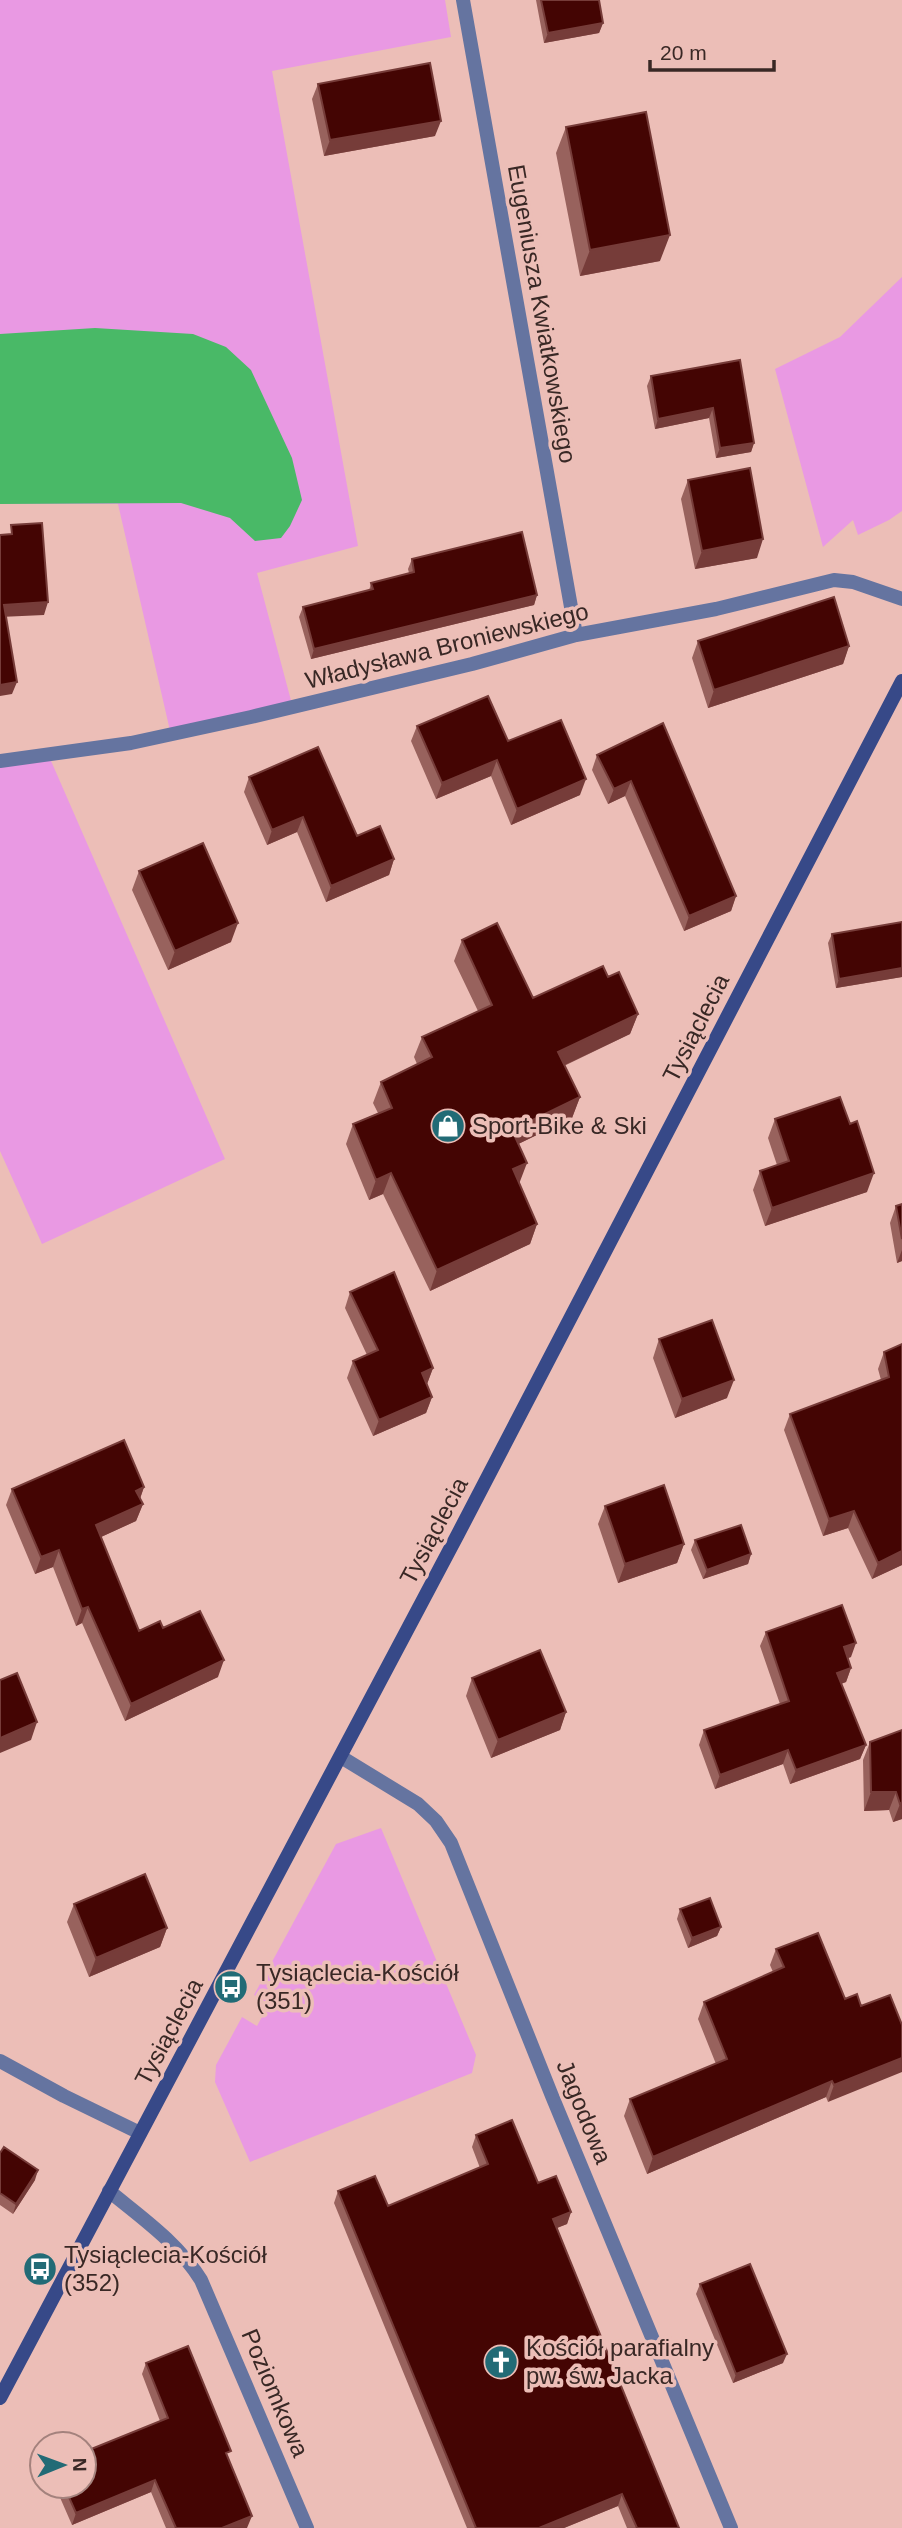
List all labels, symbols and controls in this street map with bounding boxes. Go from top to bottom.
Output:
scale bar [650,28,774,72]
text: 20 m [660,41,707,64]
street label: Eugeniusza Kwiatkowskiego [503,162,582,465]
street label: Władysława Broniewskiego [303,597,591,694]
street label: Tysiąclecia [657,969,735,1086]
shop icon: Sport-Bike & Ski [429,1107,467,1145]
place label: Sport-Bike & Ski [472,1112,647,1139]
street label: Tysiąclecia [394,1472,473,1589]
place label: Tysiąclecia-Kościół (351) [256,1959,459,2014]
bus stop icon: Tysiąclecia-Kościół (351) [212,1968,250,2006]
street label: Tysiąclecia [129,1973,208,2090]
street label: Jagodowa [551,2056,618,2168]
place label: Tysiąclecia-Kościół (352) [64,2241,267,2296]
bus stop icon: Tysiąclecia-Kościół (352) [21,2250,59,2288]
street label: Poziomkowa [236,2325,315,2461]
place label: Kościół parafialny pw. św. Jacka [526,2334,714,2389]
church icon: Kościół parafialny pw. św. Jacka [482,2343,520,2381]
north arrow [28,2430,98,2500]
text: N [69,2458,90,2472]

